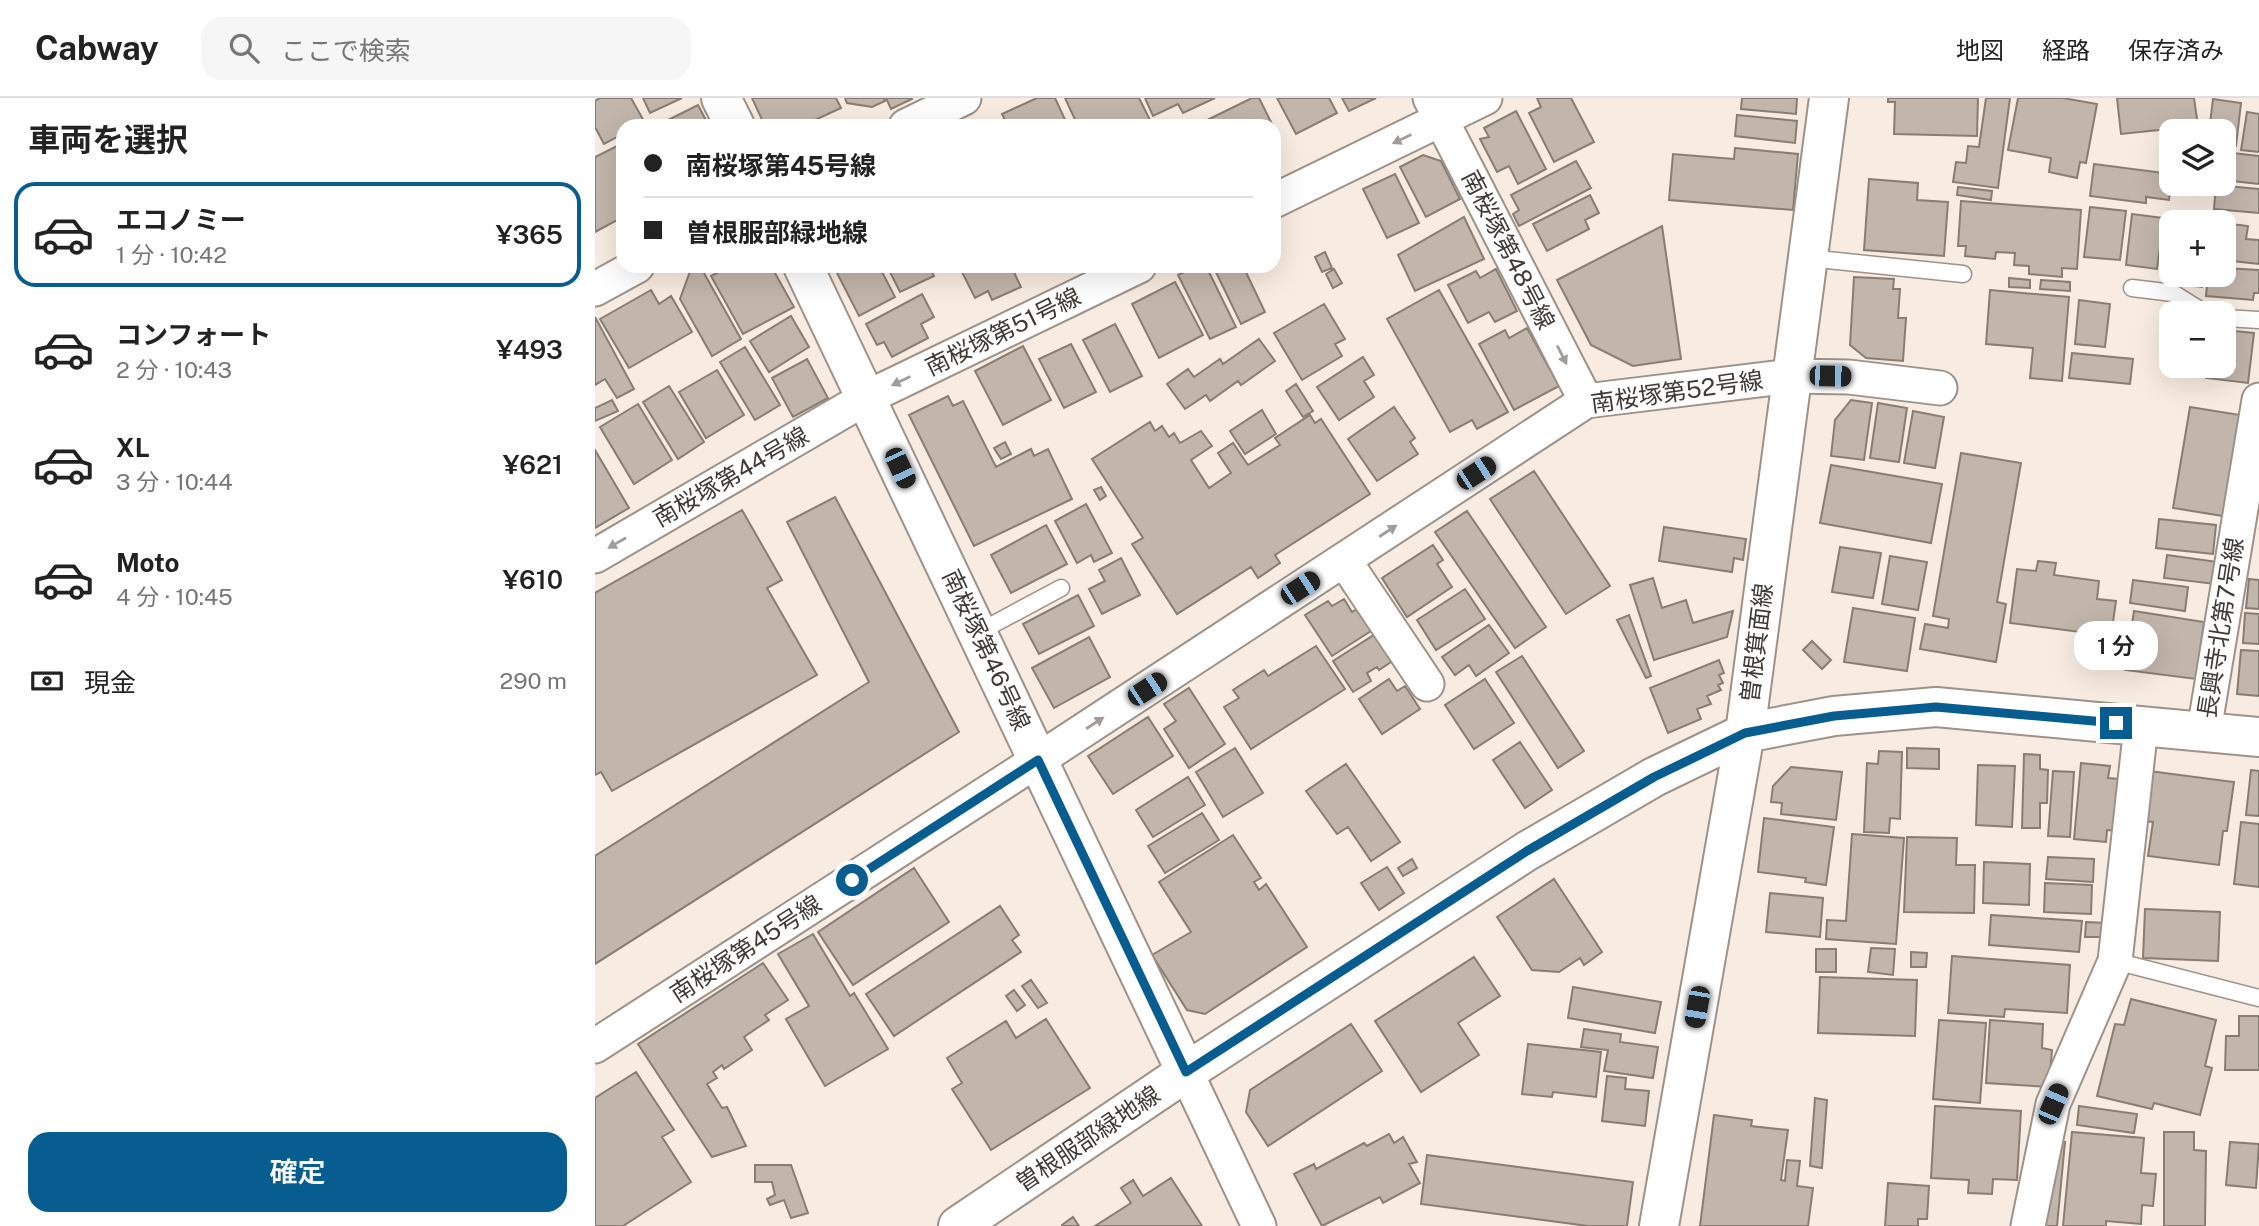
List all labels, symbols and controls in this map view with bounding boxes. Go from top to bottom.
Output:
search box [201,17,691,80]
text: Cabway [35,29,159,67]
icon: search [225,29,263,67]
text: ここで検索 [281,35,411,66]
text: 地図 [1956,36,2004,64]
text: 経路 [2042,36,2090,64]
text: 保存済み [2128,36,2224,64]
map controls [2159,119,2236,378]
button: layers [2159,119,2236,196]
text: 車両を選択 [28,121,188,158]
one-way arrow [1392,133,1412,145]
text: 南桜塚第45号線 [686,150,876,181]
street label: 南桜塚第48号線 [1457,165,1561,334]
icon: car [32,203,95,266]
text: エコノミー [116,204,246,235]
button: + [2159,210,2236,287]
text: 曽根服部緑地線 [686,217,868,248]
text: ¥365 [496,219,563,250]
text: 1 分 · 10:42 [116,241,227,268]
street label: 南桜塚第51号線 [920,281,1085,381]
button: − [2159,301,2236,378]
icon: car [32,318,95,381]
text: コンフォート [116,319,271,350]
text: ¥493 [496,334,563,365]
one-way arrow [1556,345,1568,365]
text: 2 分 · 10:43 [116,356,232,383]
street label: 南桜塚第52号線 [1589,365,1765,417]
car [1809,365,1852,387]
one-way arrow [891,375,911,387]
street label: 南桜塚第44号線 [648,420,813,532]
text: XL [116,432,150,463]
icon: car [32,433,95,496]
car [882,445,919,491]
text: ¥621 [503,449,563,480]
car [1453,453,1500,493]
text: 3 分 · 10:44 [116,468,233,495]
one-way arrow [1379,524,1397,538]
street label: 長興寺北第7号線 [2192,536,2248,720]
one-way arrow [607,537,627,549]
text: Moto [116,547,179,578]
icon: car [32,548,95,611]
text: ¥610 [502,564,563,595]
street label: 南桜塚第46号線 [937,565,1036,734]
car [1277,568,1324,608]
street label: 曽根箕面線 [1735,582,1777,704]
text: 4 分 · 10:45 [116,583,233,610]
callout: 1 分 [2074,622,2158,670]
text: 1 分 [2097,632,2135,659]
icon: cash [28,662,66,700]
text: 現金 [84,667,136,698]
text: 290 m [500,667,567,694]
car [1124,669,1171,709]
route end [2100,707,2132,739]
one-way arrow [1086,716,1104,730]
route start [836,864,868,896]
street label: 南桜塚第45号線 [665,889,826,1007]
car [1684,984,1711,1030]
street label: 曽根服部緑地線 [1010,1080,1165,1197]
car [2036,1081,2071,1127]
button: 確定 [28,1132,567,1212]

